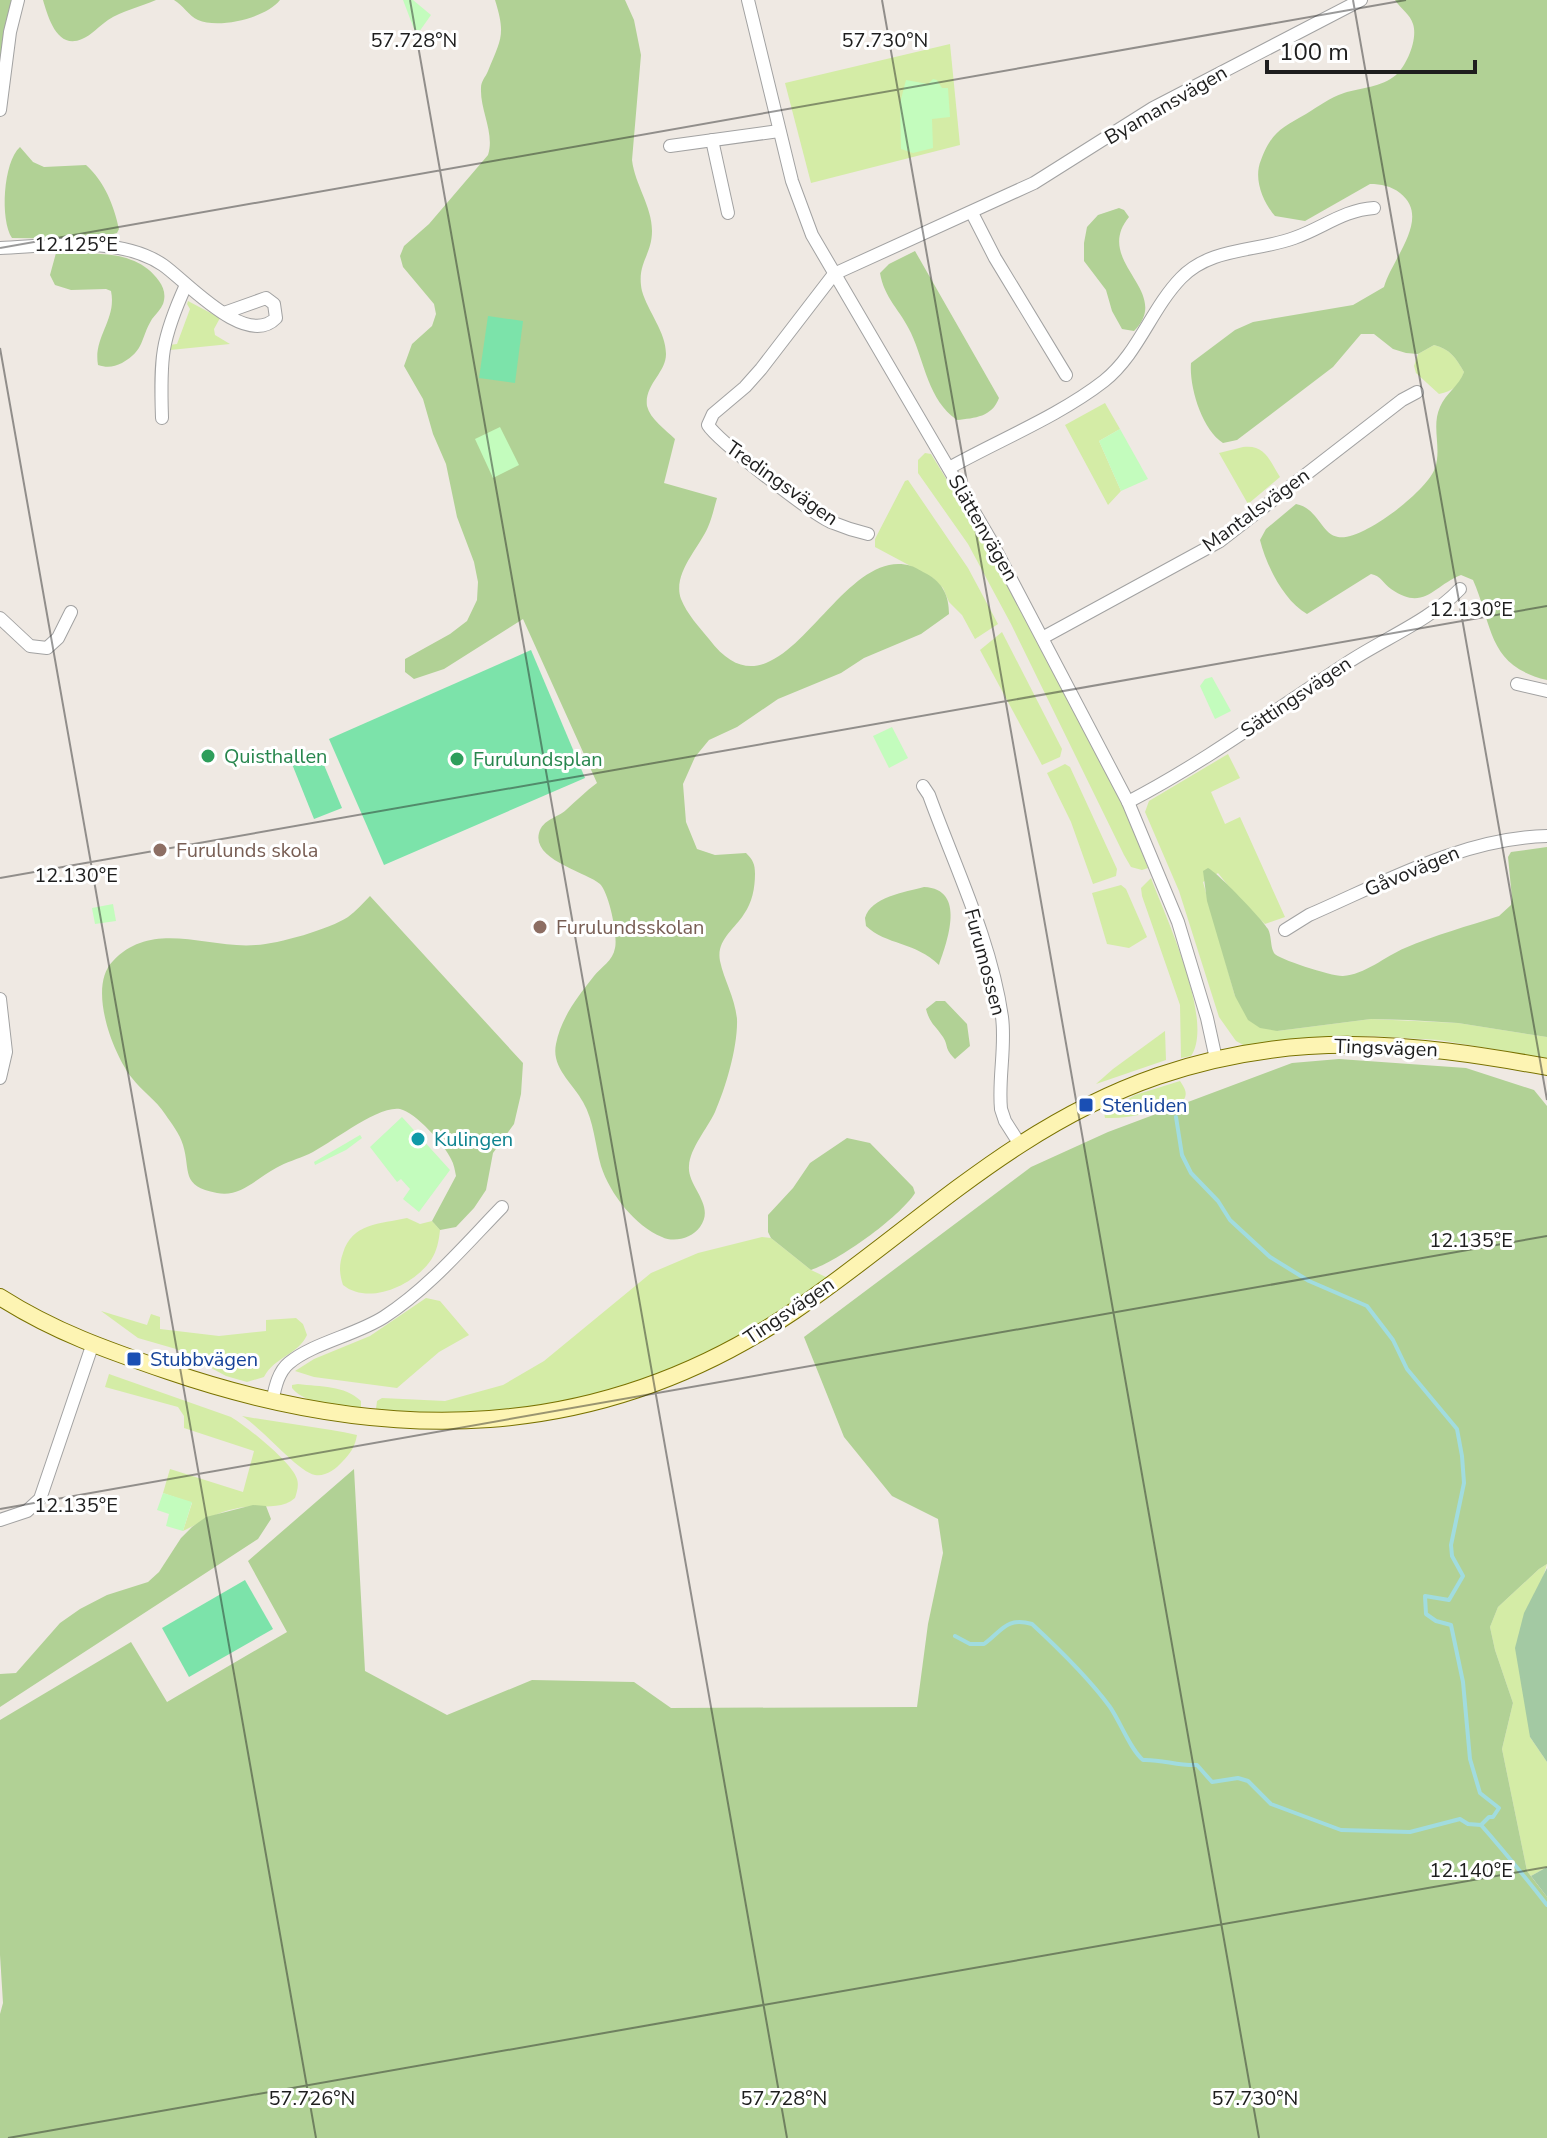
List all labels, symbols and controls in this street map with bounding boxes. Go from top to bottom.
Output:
scale bar [1267,24,1475,74]
text: 57.728°N [371,27,457,54]
text: 57.730°N [842,27,928,54]
text: 100 m [1279,36,1349,68]
street label: Byamansvägen [1100,59,1232,151]
text: 12.125°E [34,231,118,258]
street label: Tredingsvägen [720,434,844,532]
street label: Mantalsvägen [1197,462,1315,558]
street label: Slättenvägen [942,470,1024,586]
text: 12.130°E [1429,596,1513,623]
street label: Sättingsvägen [1235,650,1357,744]
place label: Quisthallen [224,743,327,770]
place label: Furulundsplan [473,746,603,773]
marker: Quisthallen [199,747,217,765]
marker: Furulundsplan [448,750,466,768]
place label: Furulunds skola [176,837,318,864]
street label: Gåvovägen [1360,839,1464,903]
marker: Furulunds skola [151,841,169,859]
text: 12.130°E [34,862,118,889]
street label: Furumossen [958,905,1012,1019]
place label: Furulundsskolan [556,914,704,941]
marker: Furulundsskolan [531,918,549,936]
street label: Tingsvägen [1334,1033,1438,1063]
place label: Stenliden [1102,1092,1187,1119]
marker: Stenliden [1077,1096,1095,1114]
place label: Kulingen [434,1126,513,1153]
marker: Kulingen [409,1130,427,1148]
text: 12.135°E [1429,1227,1513,1254]
street label: Tingsvägen [739,1271,839,1351]
place label: Stubbvägen [150,1346,258,1373]
marker: Stubbvägen [125,1350,143,1368]
text: 12.135°E [34,1492,118,1519]
text: 12.140°E [1429,1857,1513,1884]
text: 57.726°N [269,2085,355,2112]
text: 57.728°N [741,2085,827,2112]
text: 57.730°N [1212,2085,1298,2112]

